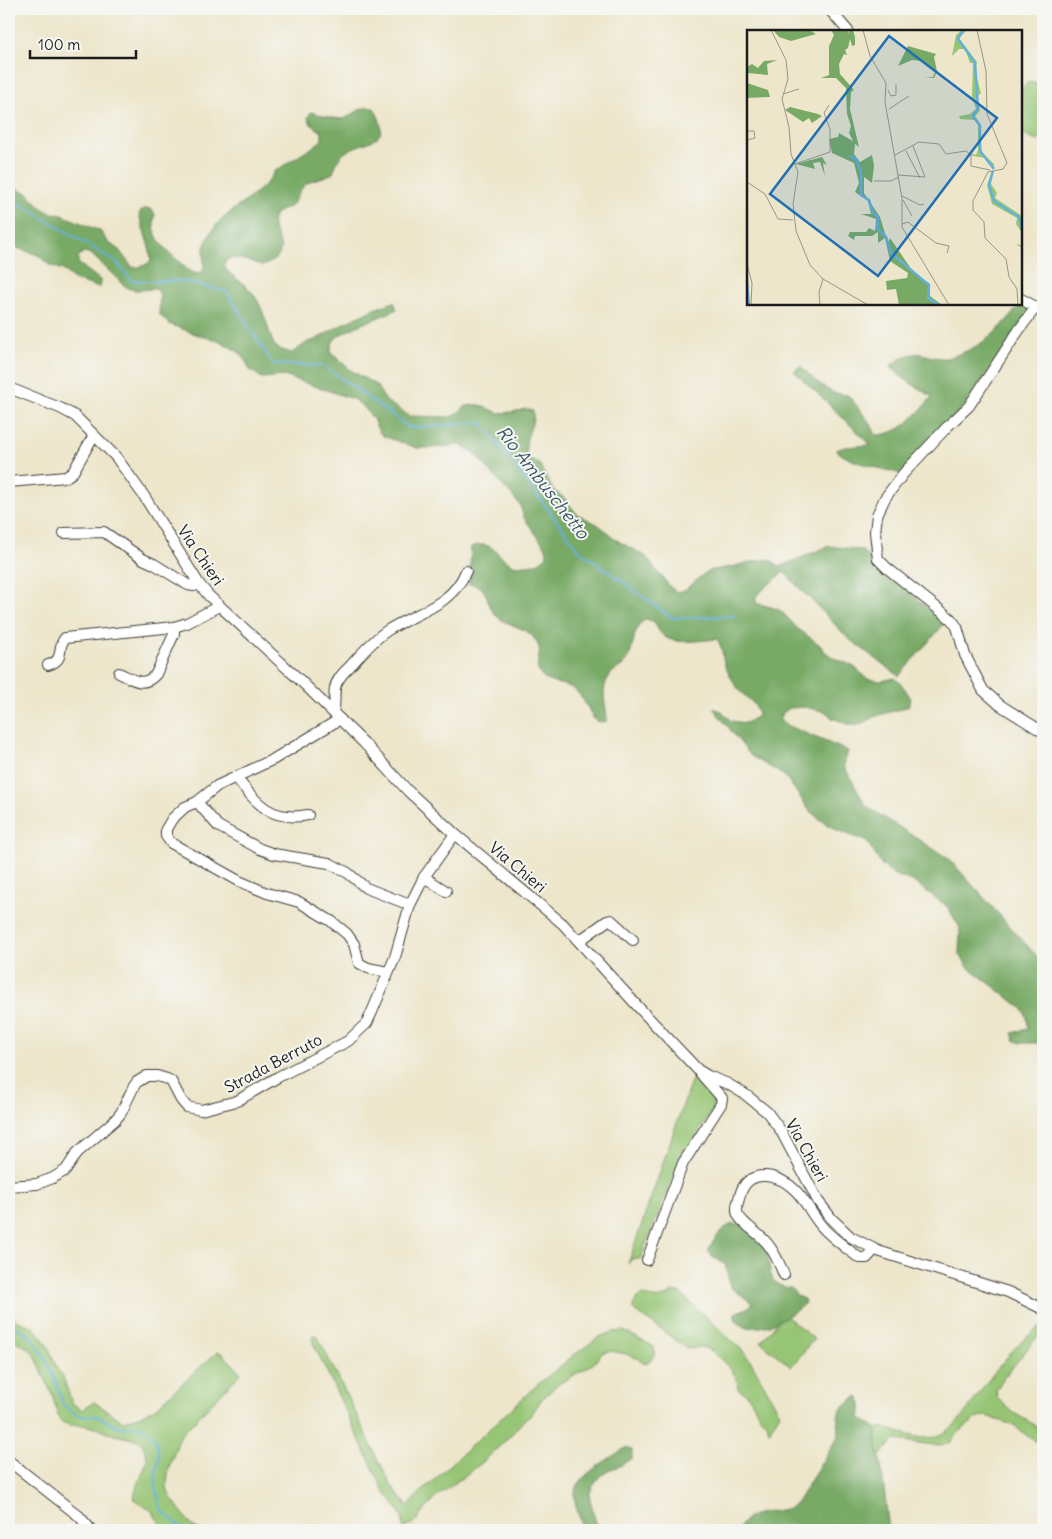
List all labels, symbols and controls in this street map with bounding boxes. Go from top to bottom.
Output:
scale bar [30,28,136,60]
inset map [747,30,1022,305]
text: 100 m [38,35,80,54]
water label: Rio Ambuschetto [492,421,595,544]
street label: Via Chieri [174,521,228,589]
street label: Via Chieri [485,837,551,897]
street label: Strada Berruto [221,1029,325,1097]
street label: Via Chieri [782,1115,832,1185]

